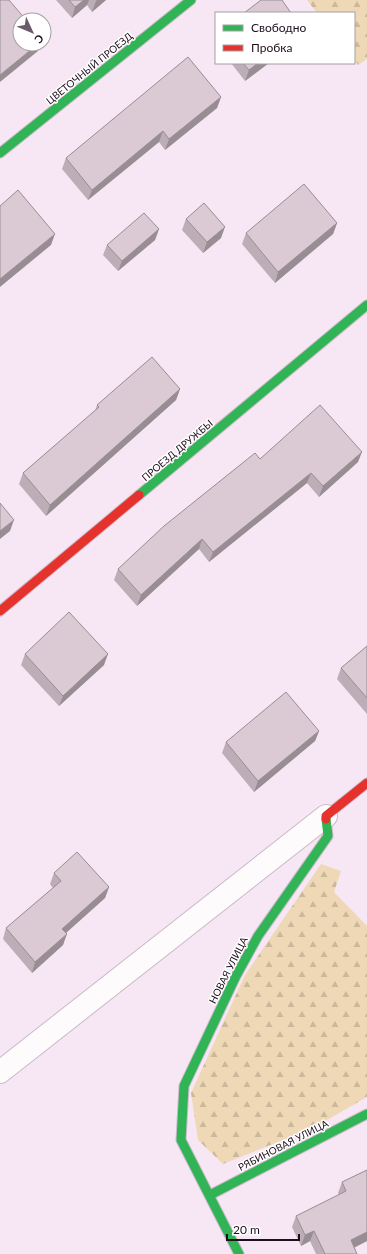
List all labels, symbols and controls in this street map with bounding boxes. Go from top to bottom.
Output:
north arrow [12,12,52,52]
legend [215,12,355,64]
text: Свободно [251,20,307,35]
street label: ЦВЕТОЧНЫЙ ПРОЕЗД [43,29,135,107]
text: С [32,32,47,47]
text: Пробка [251,40,292,55]
street label: ПРОЕЗД ДРУЖБЫ [139,417,215,483]
street label: НОВАЯ УЛИЦА [206,934,250,1005]
street label: РЯБИНОВАЯ УЛИЦА [236,1117,330,1173]
scale bar [227,1216,299,1242]
text: 20 m [233,1222,260,1237]

